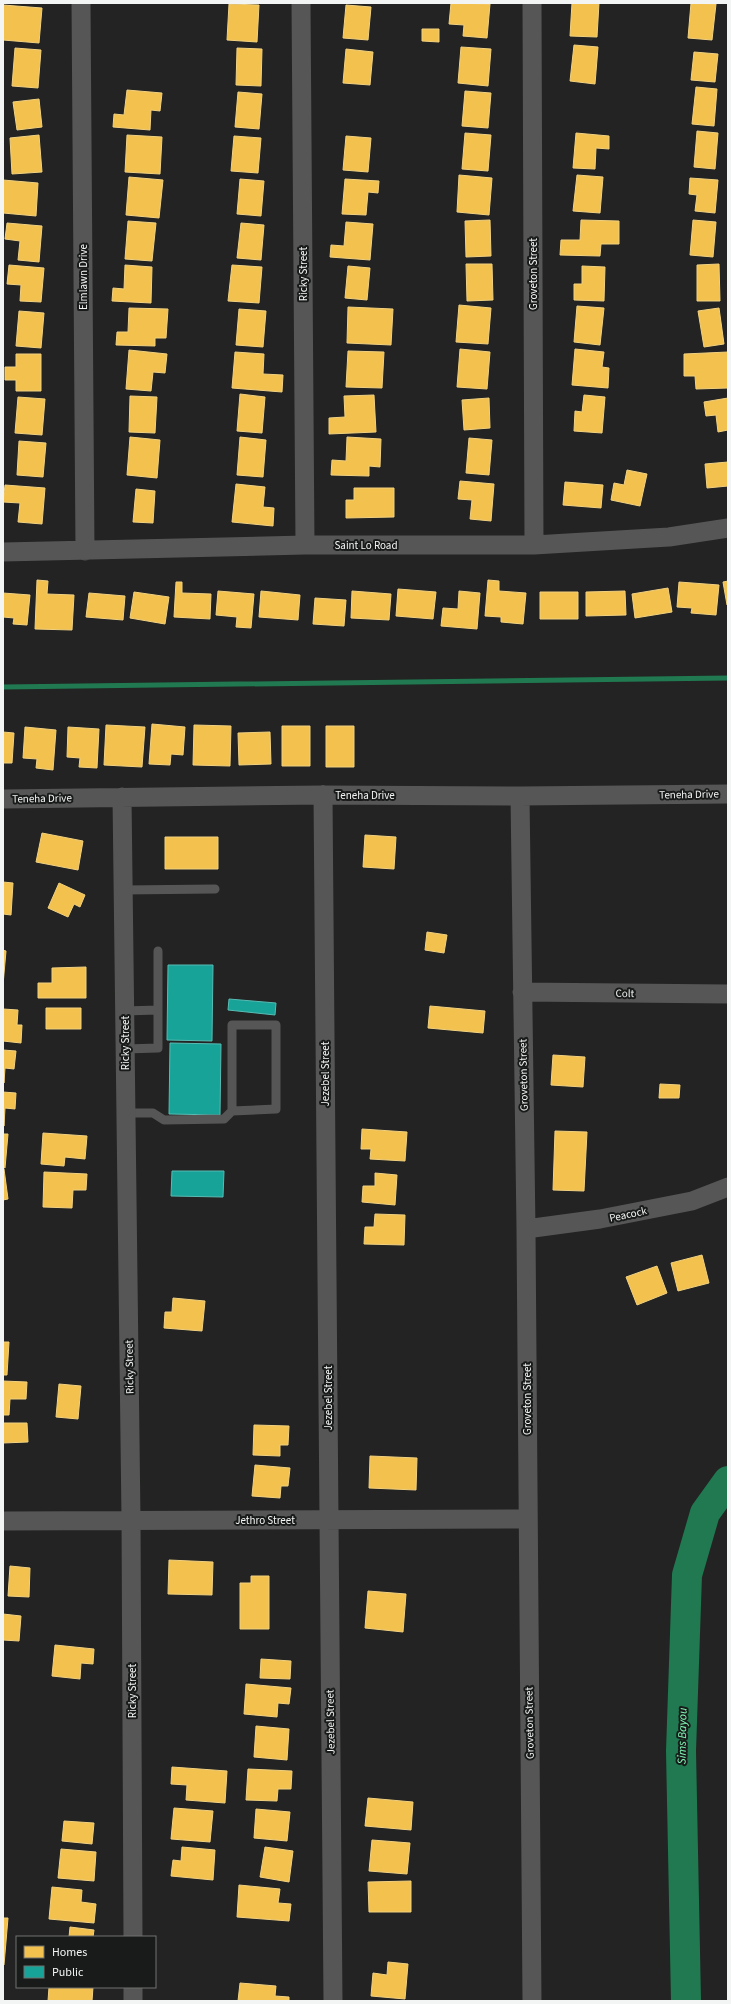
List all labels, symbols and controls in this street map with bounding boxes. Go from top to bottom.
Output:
street label: Groveton Street [526,238,541,310]
street label: Elmlawn Drive [76,243,91,310]
street label: Ricky Street [296,247,311,301]
street label: Saint Lo Road [334,538,398,553]
street label: Teneha Drive [659,786,720,803]
street label: Teneha Drive [335,788,395,803]
street label: Teneha Drive [12,790,73,807]
street label: Colt [615,986,635,1001]
street label: Ricky Street [118,1016,133,1070]
street label: Groveton Street [515,1039,532,1111]
street label: Jezebel Street [318,1041,333,1106]
street label: Peacock [608,1203,649,1226]
street label: Ricky Street [122,1339,137,1394]
street label: Groveton Street [520,1363,535,1435]
street label: Jezebel Street [321,1365,336,1430]
street label: Jethro Street [235,1513,295,1528]
street label: Ricky Street [125,1664,140,1718]
street label: Groveton Street [521,1687,538,1759]
street label: Jezebel Street [322,1689,339,1755]
water label: Sims Bayou [674,1707,691,1765]
legend [16,1936,156,1988]
text: Homes [52,1944,87,1961]
text: Public [52,1964,84,1981]

